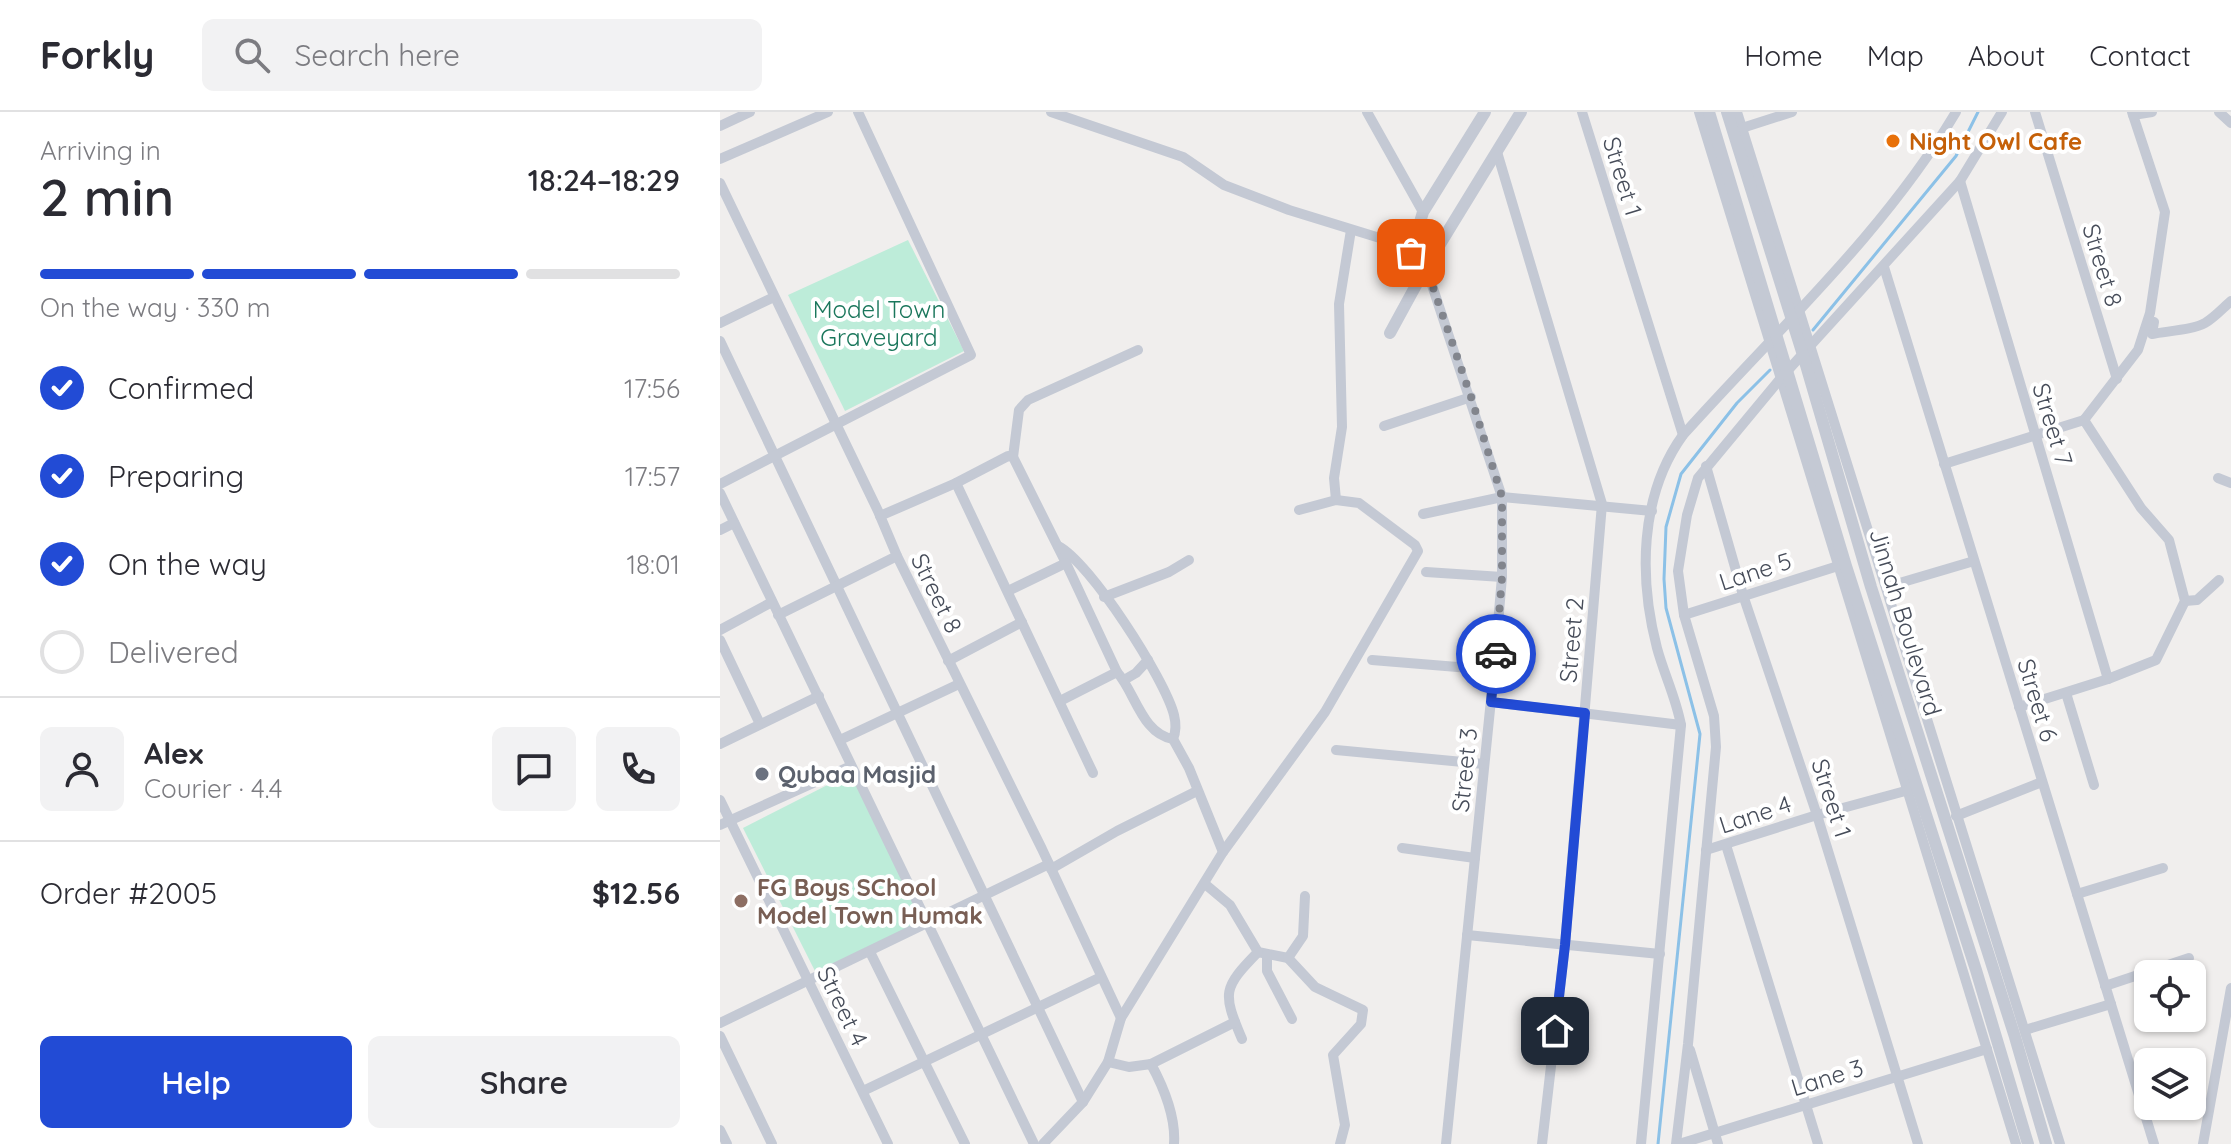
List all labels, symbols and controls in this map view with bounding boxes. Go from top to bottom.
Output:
search box [202,19,762,91]
text: Forkly [40,31,154,79]
icon: search [230,33,274,77]
text: Search here [294,36,460,74]
text: Home [1744,38,1823,73]
text: Map [1867,38,1924,73]
text: About [1968,38,2045,73]
text: Contact [2089,38,2191,73]
place label: Night Owl Cafe [1909,126,2082,156]
marker: Night Owl Cafe [1884,132,1902,150]
street label: Street 1 [1597,133,1649,219]
text: Arriving in [40,134,161,167]
text: 18:24–18:29 [528,161,680,199]
text: 2 min [40,164,174,229]
pin [1377,219,1445,287]
street label: Street 8 [2076,220,2130,310]
icon: bag [1389,231,1433,275]
text: On the way · 330 m [40,291,270,324]
park label: Model Town Graveyard [813,294,945,352]
icon: check [40,366,84,410]
text: Confirmed [108,369,254,407]
text: 17:56 [624,372,680,405]
street label: Street 7 [2026,379,2080,469]
icon: check [40,454,84,498]
text: Preparing [108,457,244,495]
text: 17:57 [625,460,680,493]
street label: Jinnah Boulevard [1863,525,1949,719]
icon: check [40,542,84,586]
text: On the way [108,545,267,583]
street label: Lane 5 [1715,545,1795,597]
text: 18:01 [626,548,680,581]
street label: Street 8 [905,548,969,638]
street label: Street 2 [1552,596,1590,684]
courier [1456,614,1536,694]
icon: car [1474,632,1518,676]
text: Delivered [108,633,239,671]
street label: Street 6 [2011,655,2065,745]
street label: Street 3 [1445,726,1483,814]
button: person [40,727,124,811]
button: chat [492,727,576,811]
button: phone [596,727,680,811]
text: Alex [144,734,203,772]
street label: Street 1 [1805,755,1859,841]
place label: Qubaa Masjid [778,759,936,789]
marker: Qubaa Masjid [753,765,771,783]
text: Courier · 4.4 [144,772,282,805]
street label: Lane 4 [1715,788,1795,840]
place label: FG Boys SChool Model Town Humak [757,872,983,930]
text: Order #2005 [40,874,217,912]
text: $12.56 [592,874,680,912]
marker: FG Boys SChool Model Town Humak [732,892,750,910]
map controls [2134,960,2206,1120]
button: locate [2134,960,2206,1032]
street label: Street 4 [811,961,875,1051]
pin [1521,997,1589,1065]
icon: home [1533,1009,1577,1053]
button: Help [40,1036,352,1128]
button: Share [368,1036,680,1128]
button: layers [2134,1048,2206,1120]
street label: Lane 3 [1787,1052,1867,1102]

